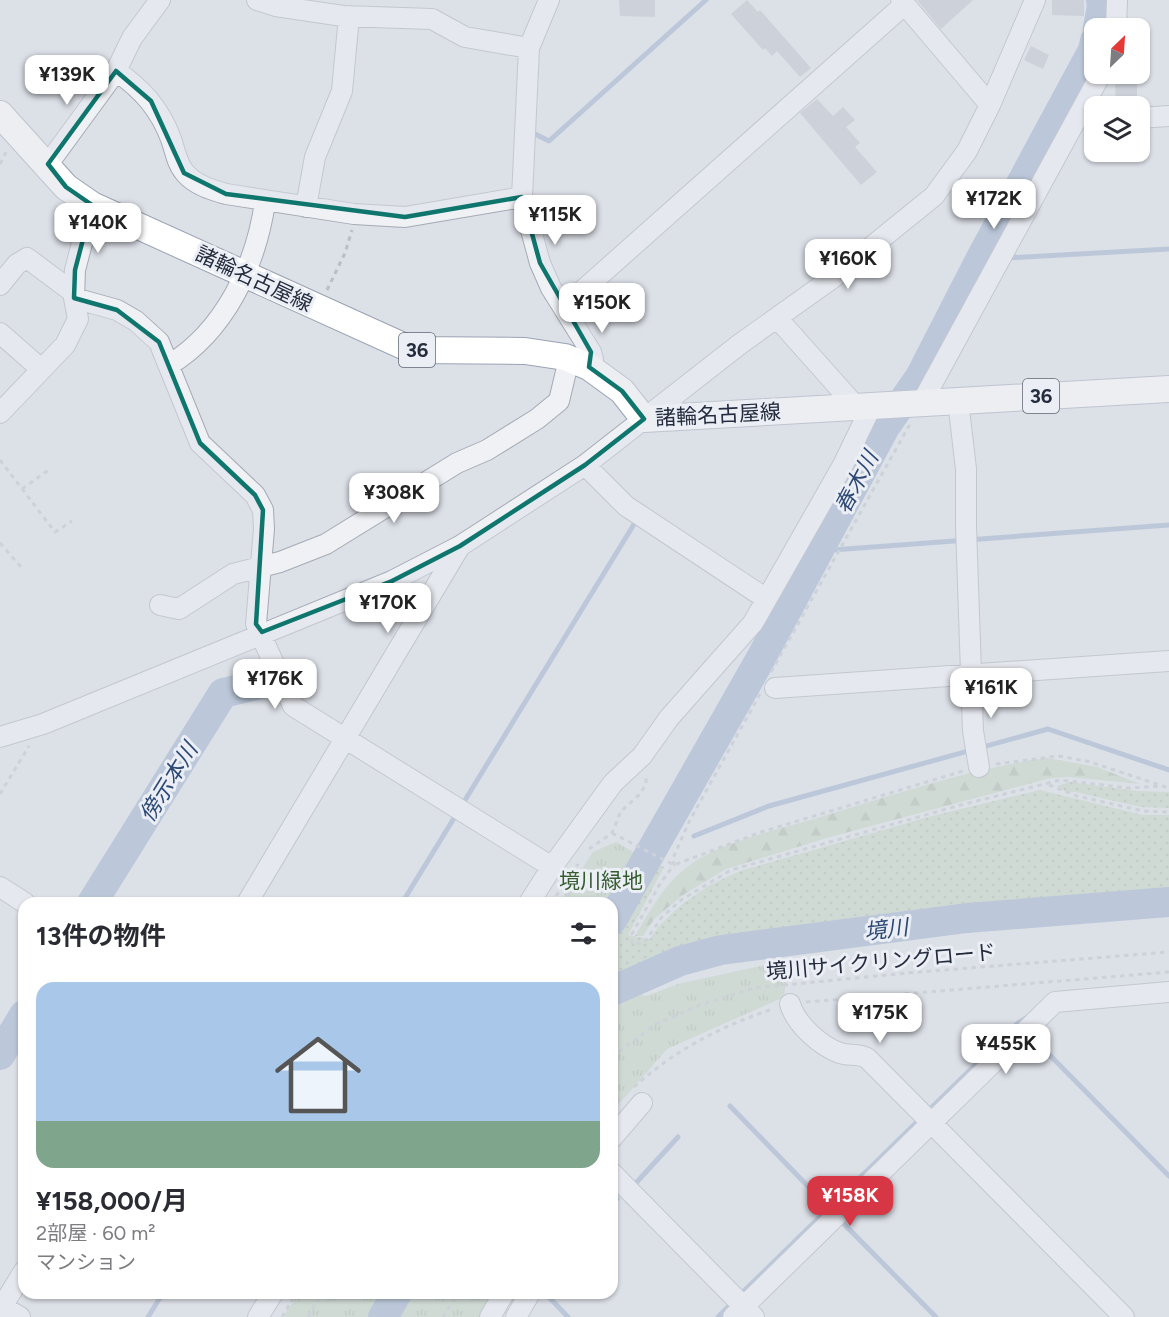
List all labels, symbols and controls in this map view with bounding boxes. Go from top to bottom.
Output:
north arrow [1084,18,1150,84]
map controls [1084,18,1150,162]
pin: ¥139K [25,55,109,106]
text: ¥139K [39,62,95,86]
button: layers [1084,96,1150,162]
pin: ¥172K [952,179,1036,230]
text: ¥172K [966,186,1022,210]
pin: ¥115K [513,195,597,246]
text: ¥115K [528,202,582,226]
pin: ¥140K [56,203,140,254]
text: ¥140K [68,210,128,234]
pin: ¥160K [806,239,890,290]
street label: 諸輪名古屋線 [192,241,317,317]
text: ¥160K [819,246,877,270]
pin: ¥150K [560,283,644,334]
text: ¥150K [573,290,631,314]
road number: 36 [399,333,435,367]
road number: 36 [1023,379,1059,413]
street label: 諸輪名古屋線 [654,399,782,430]
water label: 春木川 [829,445,885,518]
pin: ¥308K [352,473,436,524]
text: ¥308K [363,480,425,504]
pin: ¥170K [346,583,430,634]
text: ¥170K [359,590,417,614]
pin: ¥176K [233,659,317,710]
text: ¥176K [247,666,303,690]
pin: ¥161K [949,668,1033,719]
text: ¥161K [964,675,1018,699]
water label: 傍示本川 [134,736,204,827]
park label: 境川緑地 [559,868,643,893]
water label: 境川 [863,913,912,946]
icon: filters [567,917,600,950]
text: 13件の物件 [36,920,165,952]
street label: 境川サイクリングロード [765,939,997,984]
pin: ¥175K [838,993,922,1044]
text: ¥175K [852,1000,908,1024]
icon: home [264,1021,372,1129]
pin: ¥455K [964,1024,1048,1075]
text: ¥455K [975,1031,1037,1055]
pin: ¥158K [808,1176,892,1227]
text: ¥158K [821,1183,879,1207]
text: ¥158,000/月 [36,1185,188,1217]
text: 2部屋 · 60 m² [36,1221,155,1245]
text: マンション [36,1250,136,1274]

